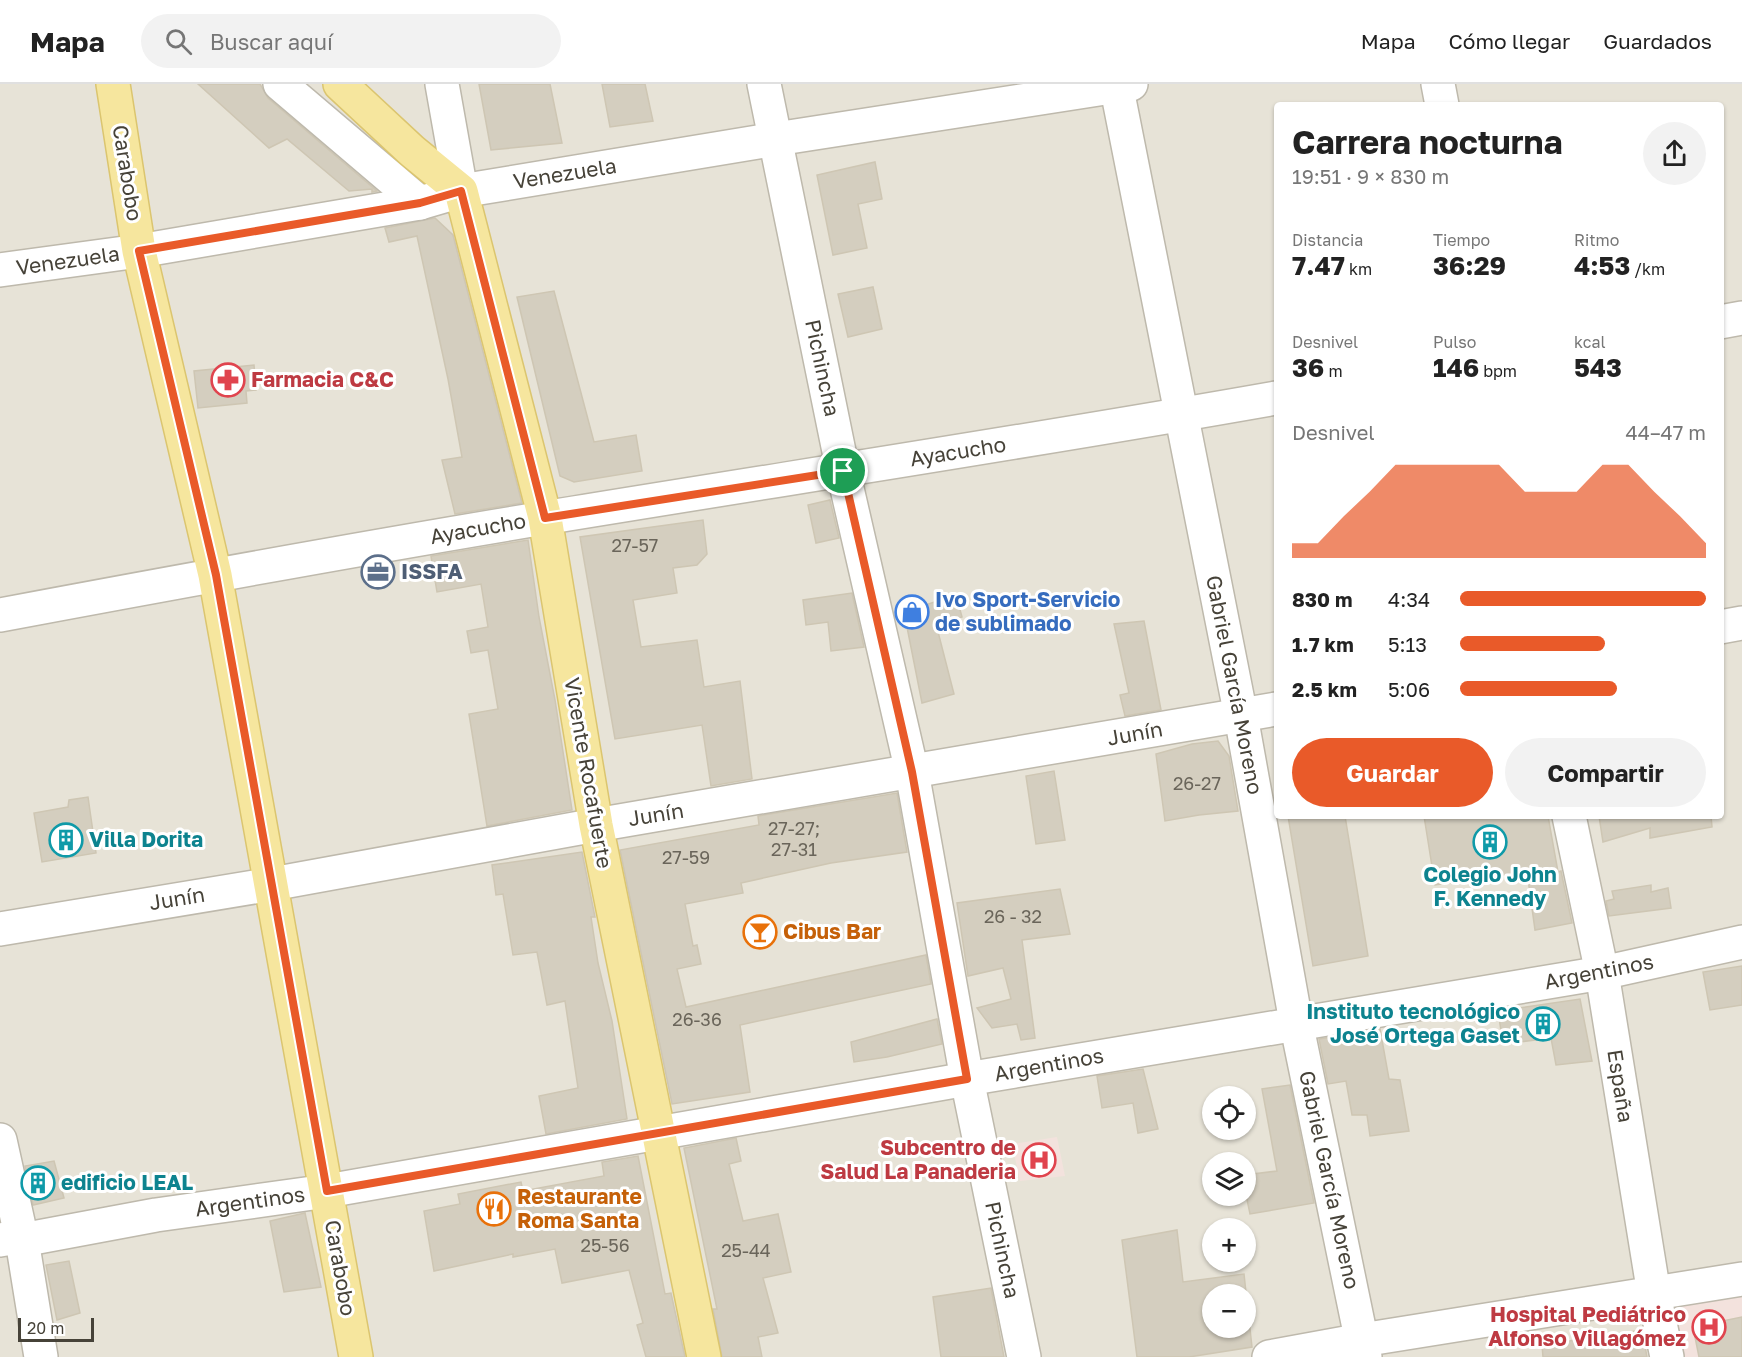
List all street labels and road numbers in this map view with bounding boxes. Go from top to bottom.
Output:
street label: Carabobo [108,123,148,223]
street label: Venezuela [511,152,618,194]
street label: Venezuela [14,240,121,280]
street label: Pichincha [800,317,846,419]
street label: Ayacucho [908,431,1008,471]
street label: Ayacucho [428,507,528,549]
street label: Gabriel García Moreno [1201,573,1269,797]
street label: Vicente Rocafuerte [559,675,619,870]
street label: Junín [1105,715,1165,751]
street label: Junín [626,797,685,831]
street label: Junín [147,881,206,915]
street label: Argentinos [1542,948,1656,994]
street label: Argentinos [992,1042,1106,1086]
street label: España [1602,1048,1640,1124]
street label: Gabriel García Moreno [1294,1068,1366,1291]
street label: Argentinos [193,1180,306,1222]
street label: Pichincha [980,1199,1026,1301]
street label: Carabobo [320,1218,362,1318]

